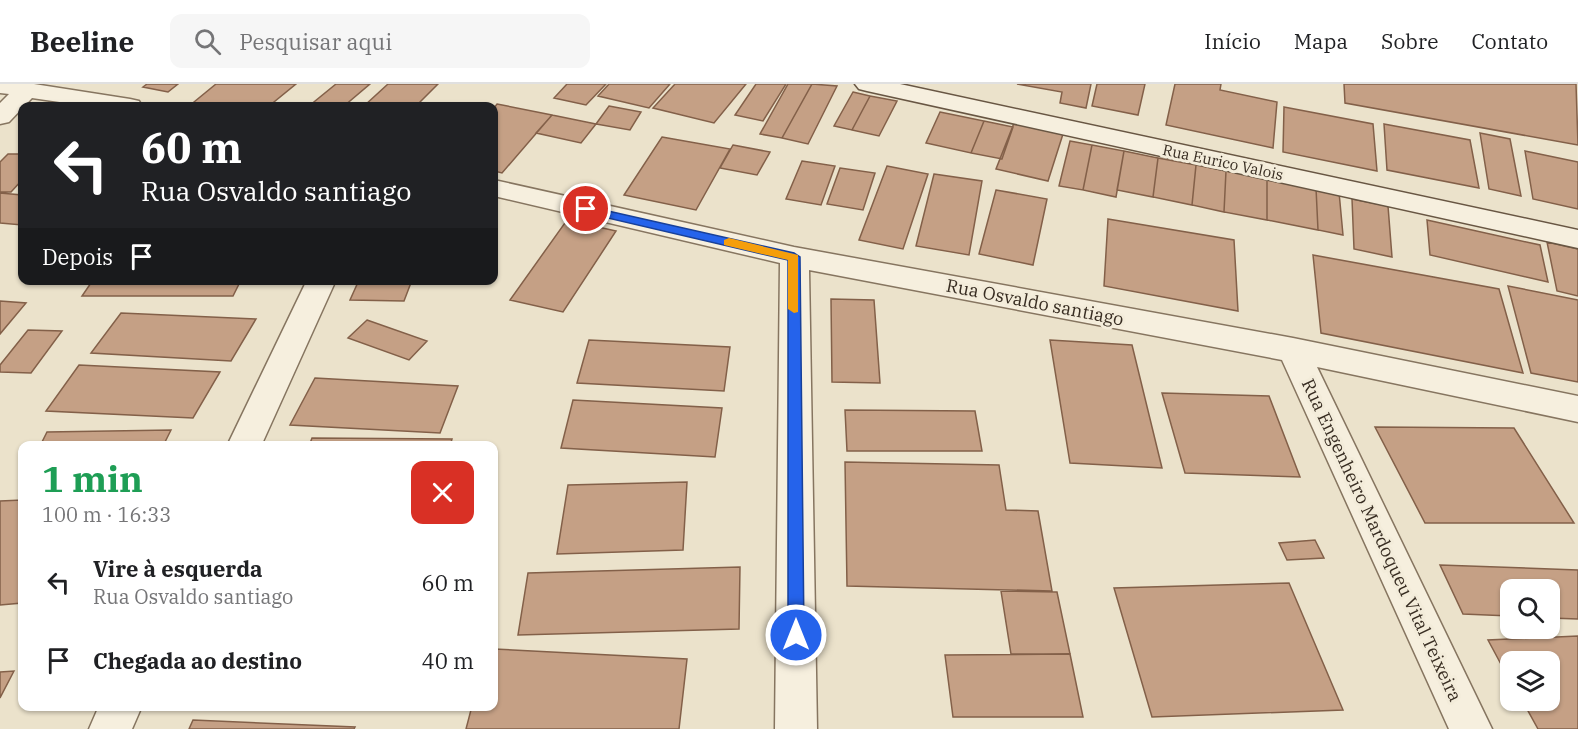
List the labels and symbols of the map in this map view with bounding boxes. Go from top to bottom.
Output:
street label: Rua Eurico Valois [1161,140,1285,184]
pin [560,183,611,234]
street label: Rua Osvaldo santiago [944,274,1126,330]
street label: Rua Engenheiro Mardoqueu Vital Teixeira [1297,375,1467,705]
position arrow [764,603,828,667]

